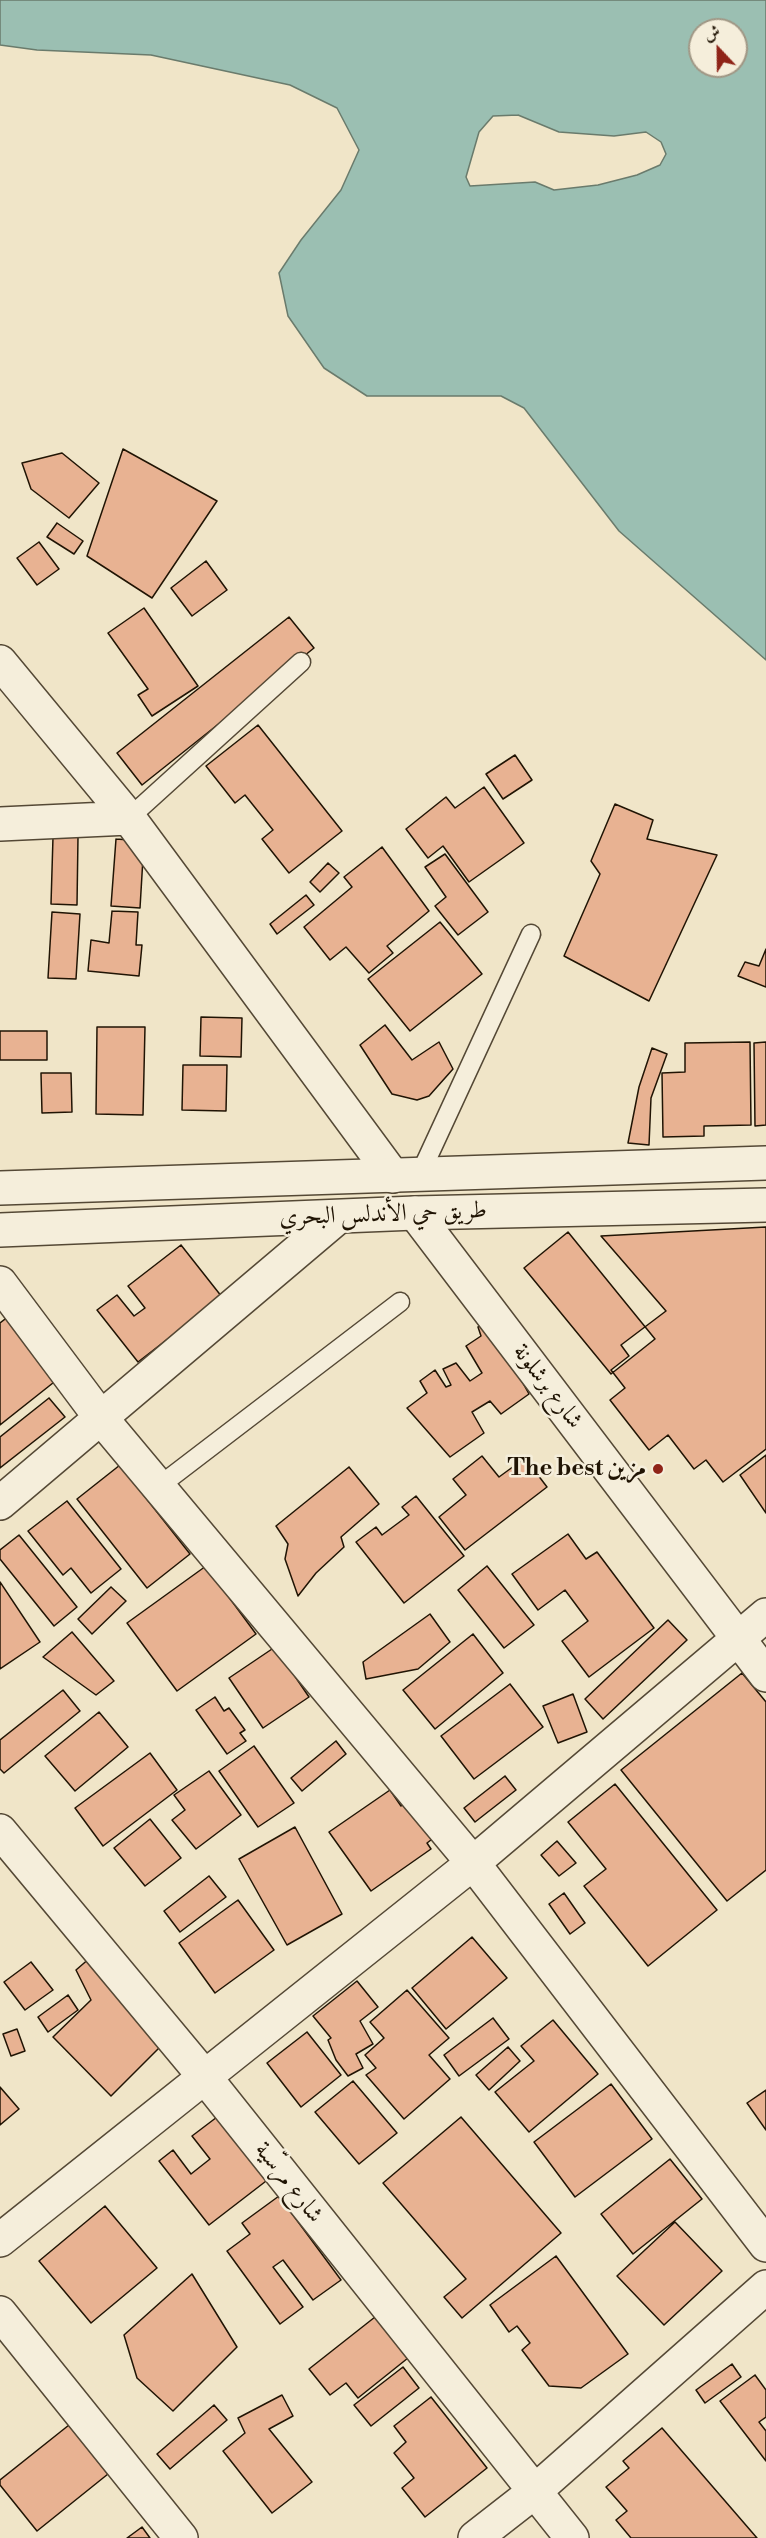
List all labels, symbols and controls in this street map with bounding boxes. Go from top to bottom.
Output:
north arrow [688,18,748,78]
text: ش [701,21,723,45]
street label: طريق حي الأندلس البحري [279,1197,487,1233]
street label: شارع برشلونة [506,1339,588,1435]
place label: The best مزين [508,1455,646,1483]
marker: The best مزين [651,1462,665,1476]
street label: شارع مرسّية [247,2137,329,2229]

